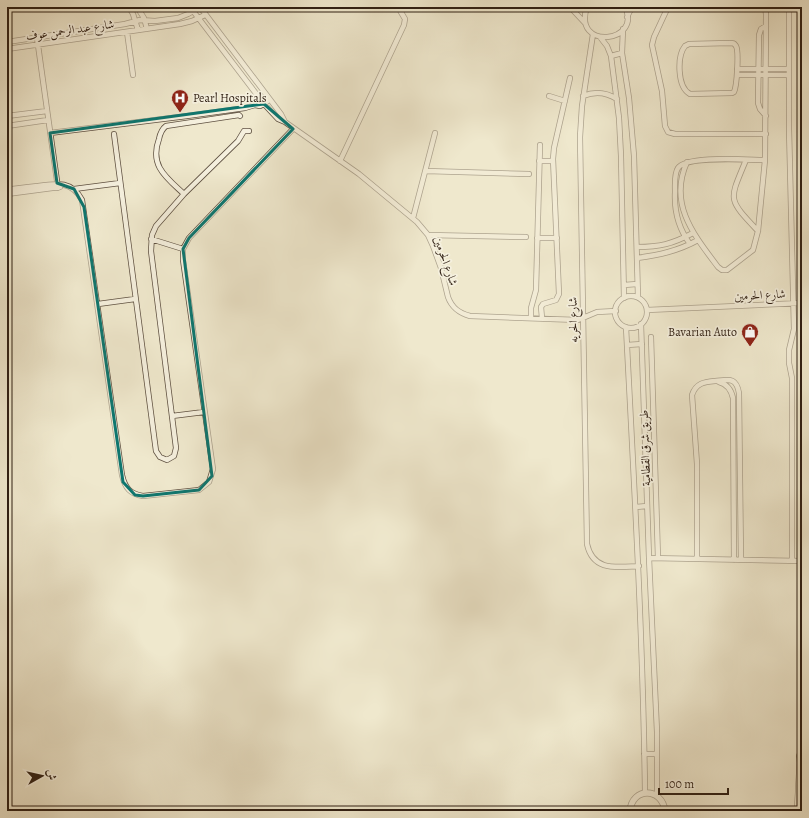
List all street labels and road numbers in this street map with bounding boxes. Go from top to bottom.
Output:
street label: شارع عبد الرحمن عوف [25,16,116,47]
street label: شارع الحرمين [427,234,462,289]
street label: شارع الحرمين [734,286,786,307]
street label: شارع الحريه [565,297,584,343]
street label: طريق شرق القطامية [636,409,654,486]

